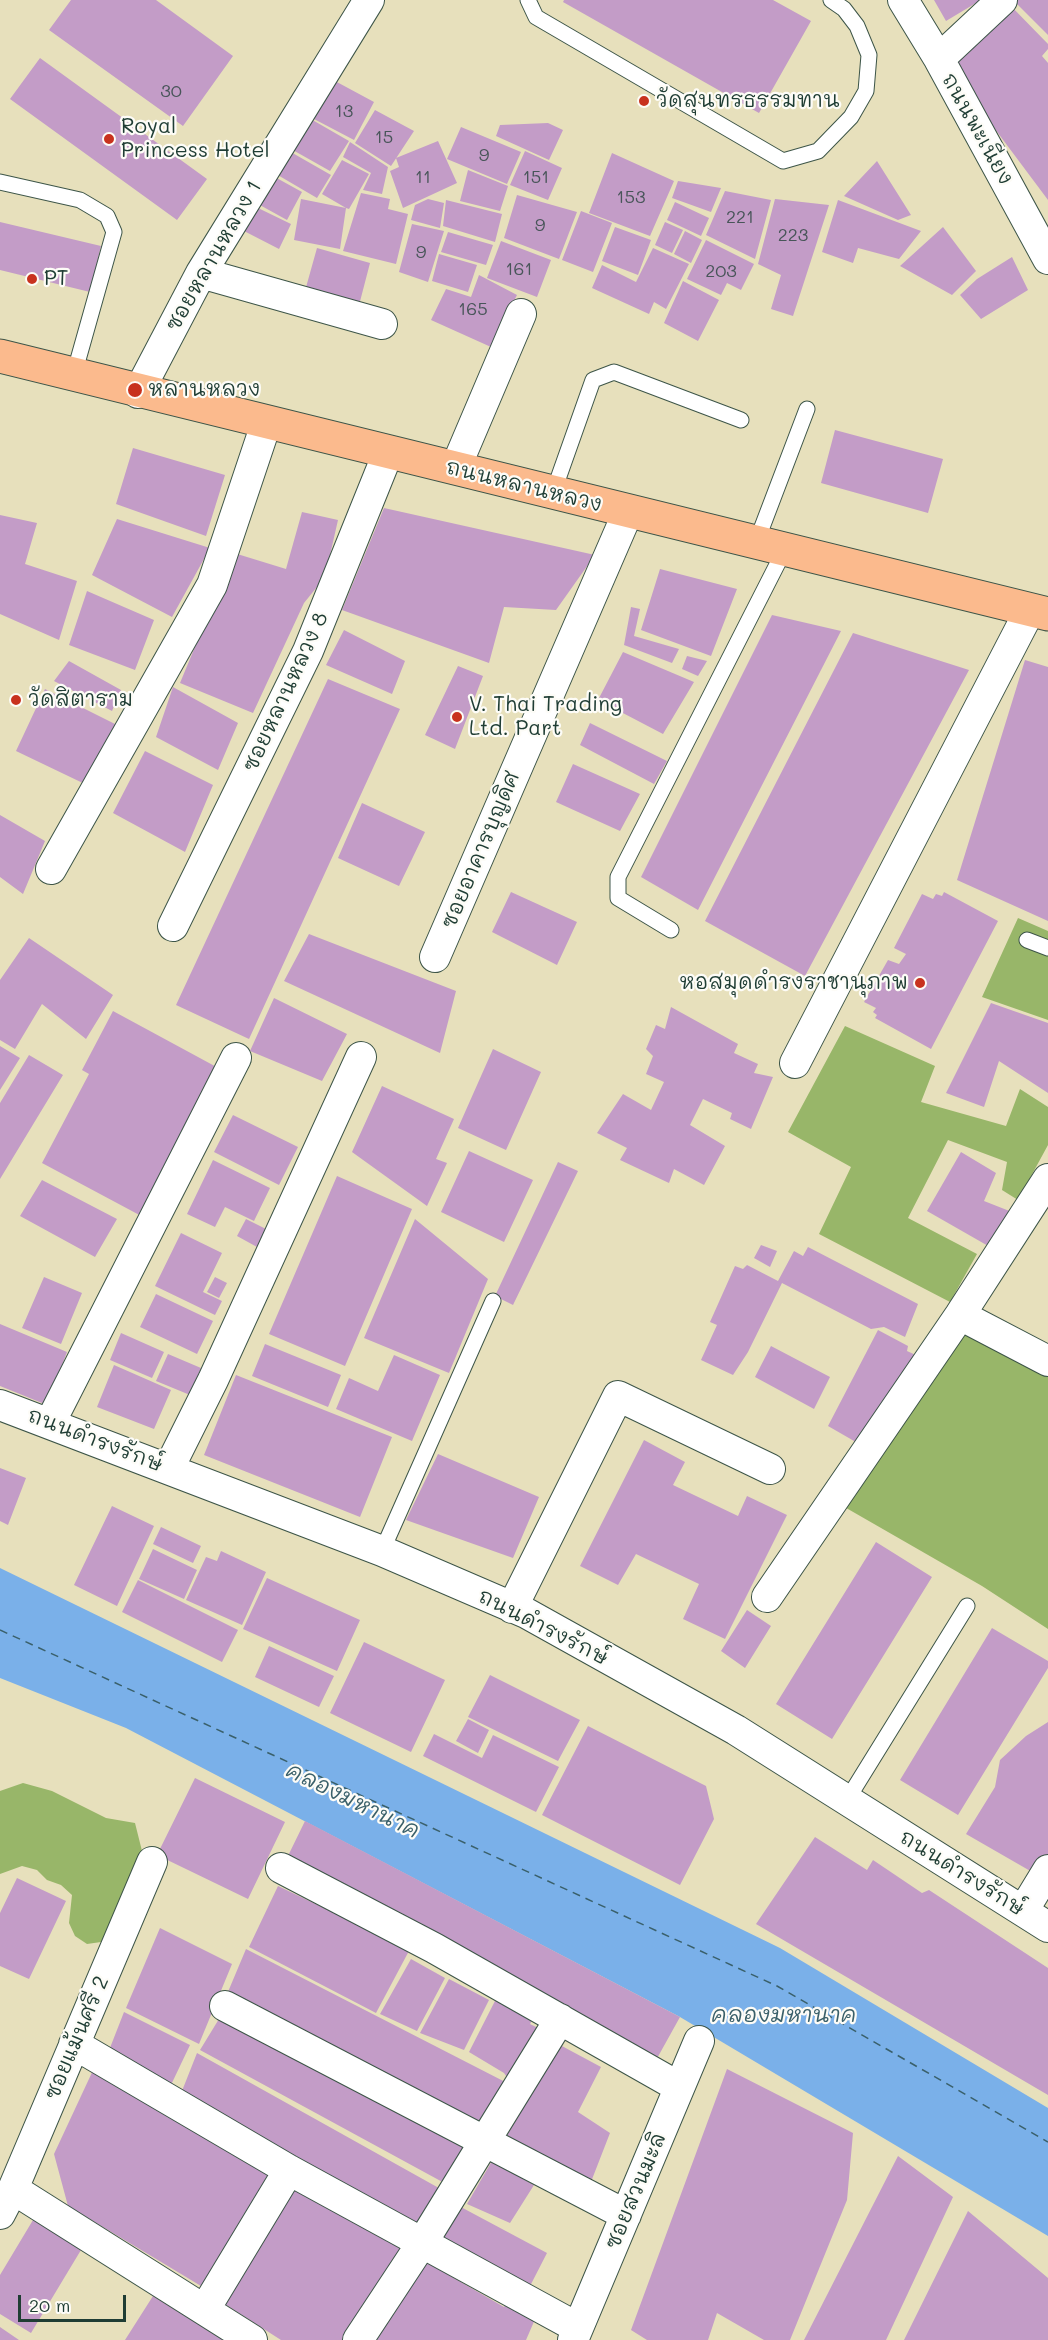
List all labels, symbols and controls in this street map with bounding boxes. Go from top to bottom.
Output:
street label: ถนนพะเนียง [936,69,1018,189]
house number: 30 [160,80,182,102]
place label: วัดสุนทรธรรมทาน [656,88,840,114]
marker: วัดสุนทรธรรมทาน [637,94,651,108]
house number: 13 [335,100,353,122]
place label: Royal Princess Hotel [121,114,270,164]
house number: 15 [375,126,393,148]
marker: Royal Princess Hotel [102,132,116,146]
house number: 9 [479,144,489,166]
house number: 11 [415,166,431,188]
house number: 151 [523,166,549,188]
street label: ซอยหลานหลวง 1 [161,176,267,336]
house number: 153 [616,186,646,208]
house number: 221 [726,206,754,228]
house number: 9 [535,214,545,236]
house number: 223 [778,224,808,246]
house number: 9 [416,241,426,263]
house number: 161 [506,258,532,280]
house number: 203 [705,260,737,282]
place label: PT [44,266,69,292]
marker: PT [25,272,39,286]
house number: 165 [458,298,488,320]
place label: หลานหลวง [148,377,260,403]
marker: หลานหลวง [126,381,144,399]
street label: ถนนหลานหลวง [443,454,605,518]
street label: ซอยหลานหลวง 8 [238,608,334,776]
place label: วัดสิตาราม [28,687,133,713]
place label: V. Thai Trading Ltd. Part [469,692,622,742]
marker: วัดสิตาราม [9,693,23,707]
marker: V. Thai Trading Ltd. Part [450,710,464,724]
street label: ซอยอาคารบุญดิศ [437,768,525,932]
place label: หอสมุดดำรงราชานุภาพ [679,970,908,996]
marker: หอสมุดดำรงราชานุภาพ [913,976,927,990]
street label: ถนนดำรงรักษ์ [24,1403,166,1477]
street label: ถนนดำรงรักษ์ [474,1583,612,1671]
water label: คลองมหานาค [282,1757,424,1845]
street label: ถนนดำรงรักษ์ [895,1825,1029,1921]
street label: ซอยแม้นศรี 2 [40,1972,114,2104]
water label: คลองมหานาค [711,2002,857,2028]
street label: ซอยสวนมะลิ [600,2129,672,2253]
scale bar [21,2283,129,2321]
text: 20 m [29,2293,70,2317]

